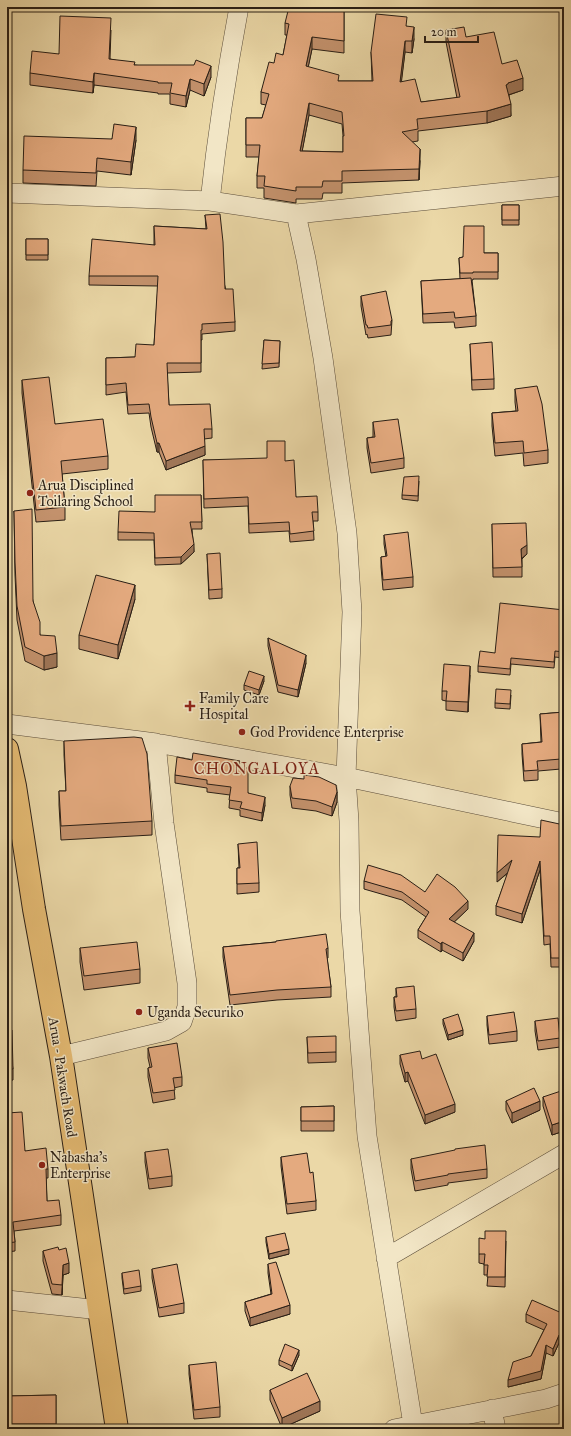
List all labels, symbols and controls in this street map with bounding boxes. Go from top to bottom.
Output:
scale bar [425,18,478,44]
text: 20 m [431,25,457,39]
place label: Arua Disciplined Toilaring School [37,477,134,510]
marker: Arua Disciplined Toilaring School [25,488,35,498]
place label: Family Care Hospital [199,690,269,723]
marker: Family Care Hospital [184,700,196,712]
place label: God Providence Enterprise [250,724,404,741]
marker: God Providence Enterprise [237,727,247,737]
district label: CHONGALOYA [194,759,320,778]
place label: Uganda Securiko [147,1004,244,1021]
marker: Uganda Securiko [134,1007,144,1017]
street label: Arua - Pakwach Road [44,1015,80,1138]
place label: Nabasha's Enterprise [50,1149,111,1182]
marker: Nabasha's Enterprise [37,1160,47,1170]

